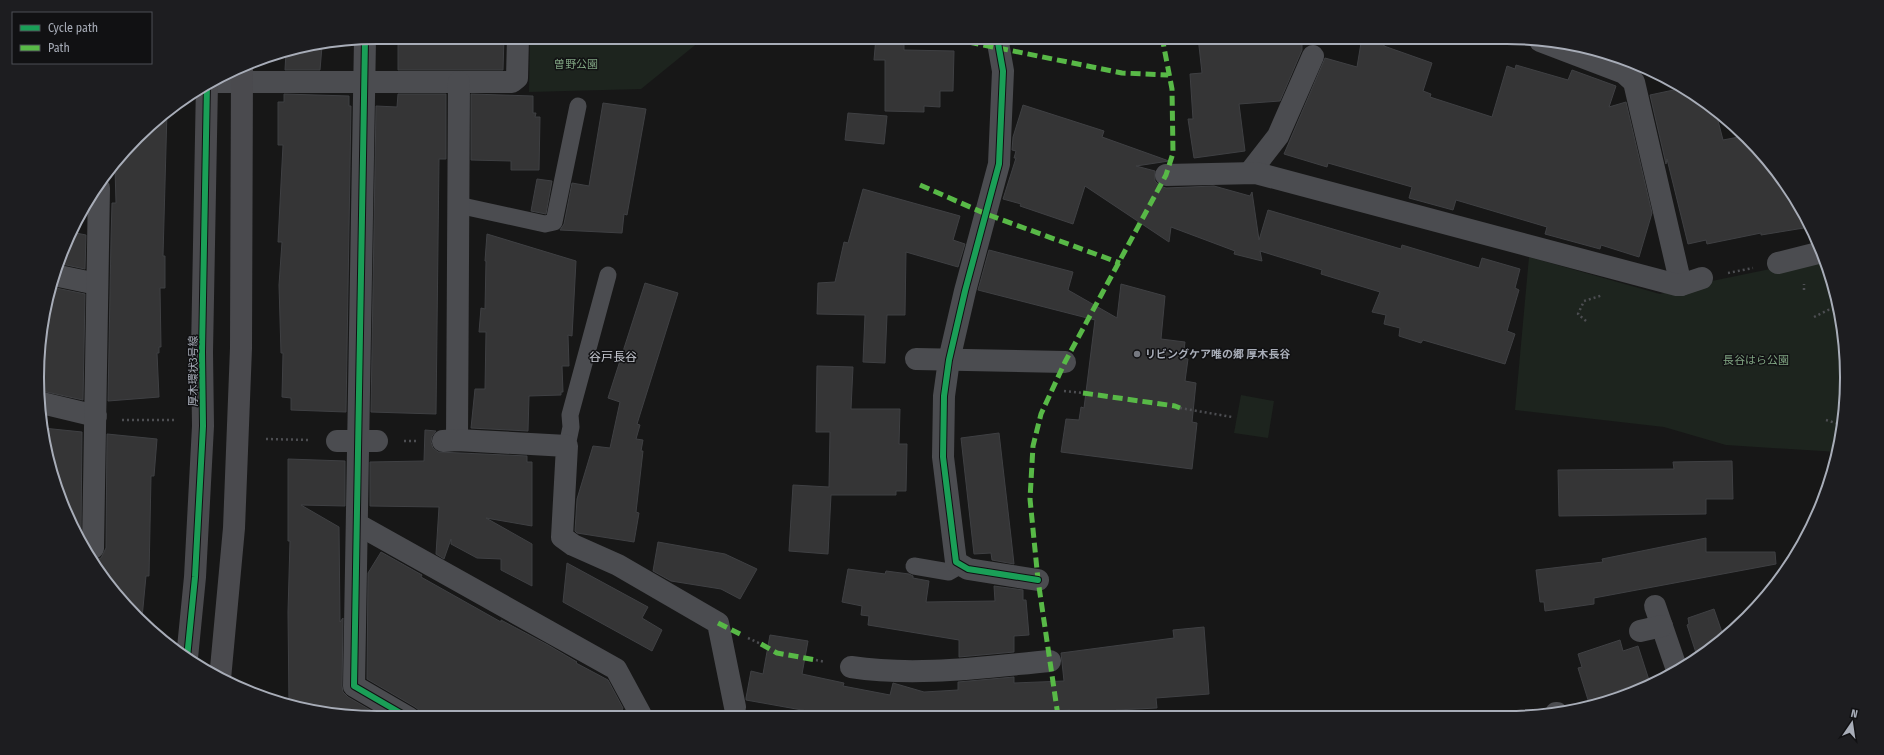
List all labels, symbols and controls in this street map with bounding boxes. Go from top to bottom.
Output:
legend [12,12,152,64]
text: Cycle path [48,21,98,35]
text: Path [48,41,70,55]
park label: 曽野公園 [554,58,598,71]
street label: 厚木環状3号線 [187,336,200,406]
place label: リビングケア唯の郷 厚木長谷 [1145,348,1290,361]
marker: リビングケア唯の郷 厚木長谷 [1132,349,1142,359]
district label: 谷戸長谷 [589,350,637,364]
park label: 長谷はら公園 [1723,354,1789,367]
north arrow [1832,703,1872,743]
text: N [1849,707,1859,721]

